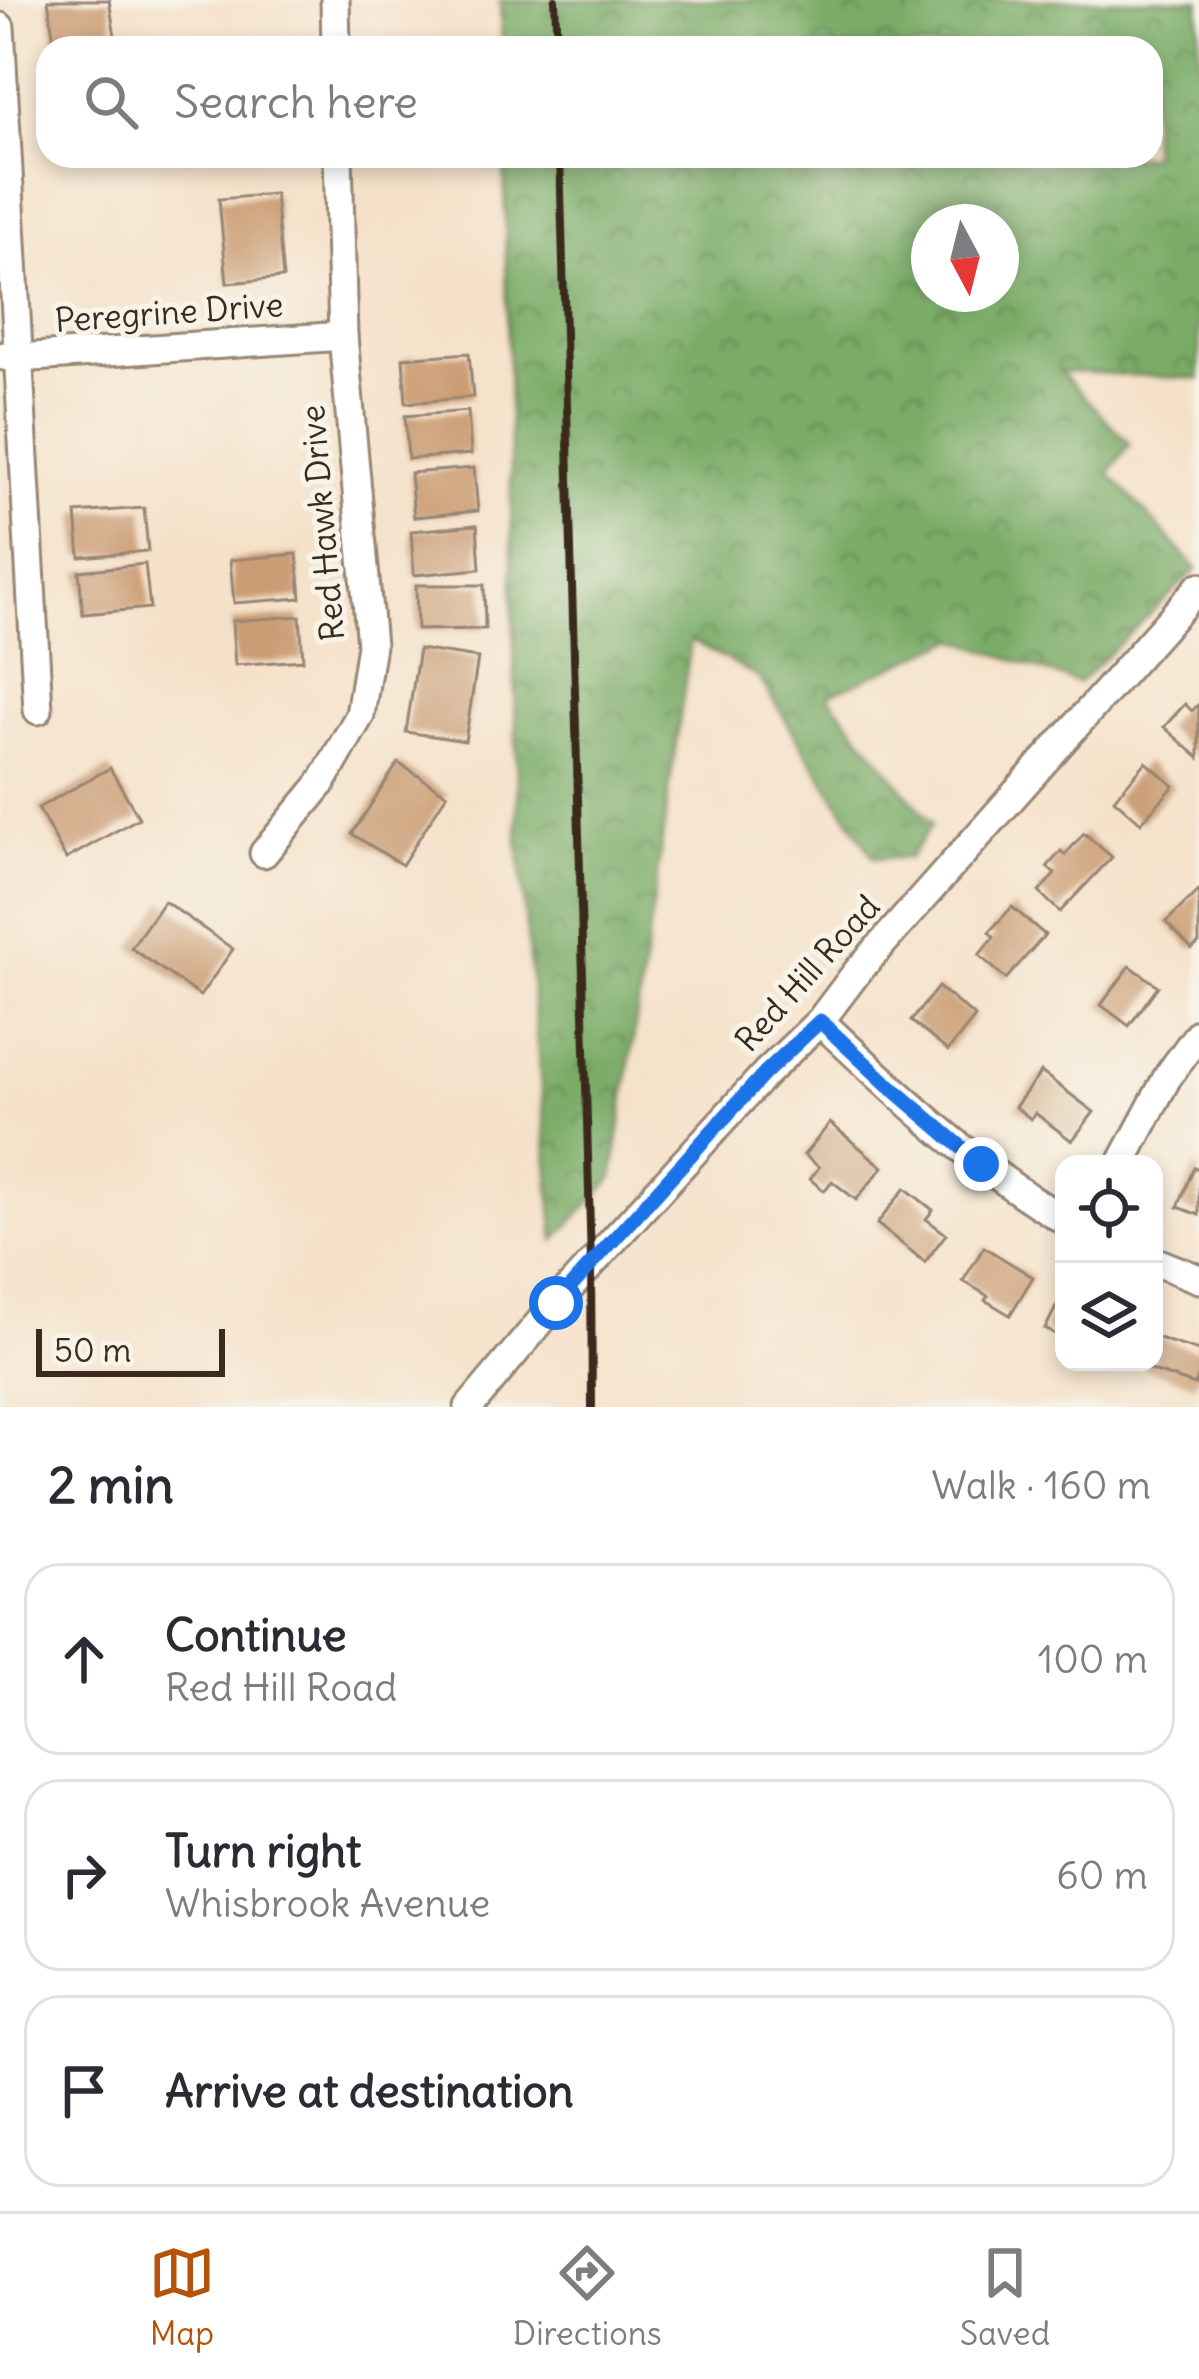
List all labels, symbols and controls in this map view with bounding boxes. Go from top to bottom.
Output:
search box [36,36,1163,168]
icon: search [78,69,144,135]
text: Search here [174,74,418,130]
north arrow [911,204,1019,312]
street label: Peregrine Drive [53,283,285,341]
street label: Red Hawk Drive [291,403,353,643]
street label: Red Hill Road [726,886,888,1060]
route end [954,1137,1008,1191]
map controls [1055,1155,1163,1371]
button: locate [1055,1155,1163,1263]
button: layers [1055,1263,1163,1371]
route start [529,1276,583,1330]
scale bar [36,1323,225,1376]
text: 50 m [54,1329,131,1371]
text: 2 min [48,1453,174,1517]
text: Walk · 160 m [932,1461,1151,1510]
text: Continue [165,1607,347,1663]
icon: ahead [51,1626,117,1692]
text: 100 m [1038,1635,1148,1684]
text: Red Hill Road [165,1663,397,1712]
text: Turn right [165,1823,361,1879]
icon: right [51,1842,117,1908]
text: 60 m [1056,1851,1148,1900]
text: Whisbrook Avenue [165,1879,490,1928]
icon: arrive [51,2058,117,2124]
text: Arrive at destination [165,2063,574,2119]
tab: Map [149,2240,215,2354]
tab: Directions [513,2240,662,2354]
tab: Saved [960,2240,1050,2354]

